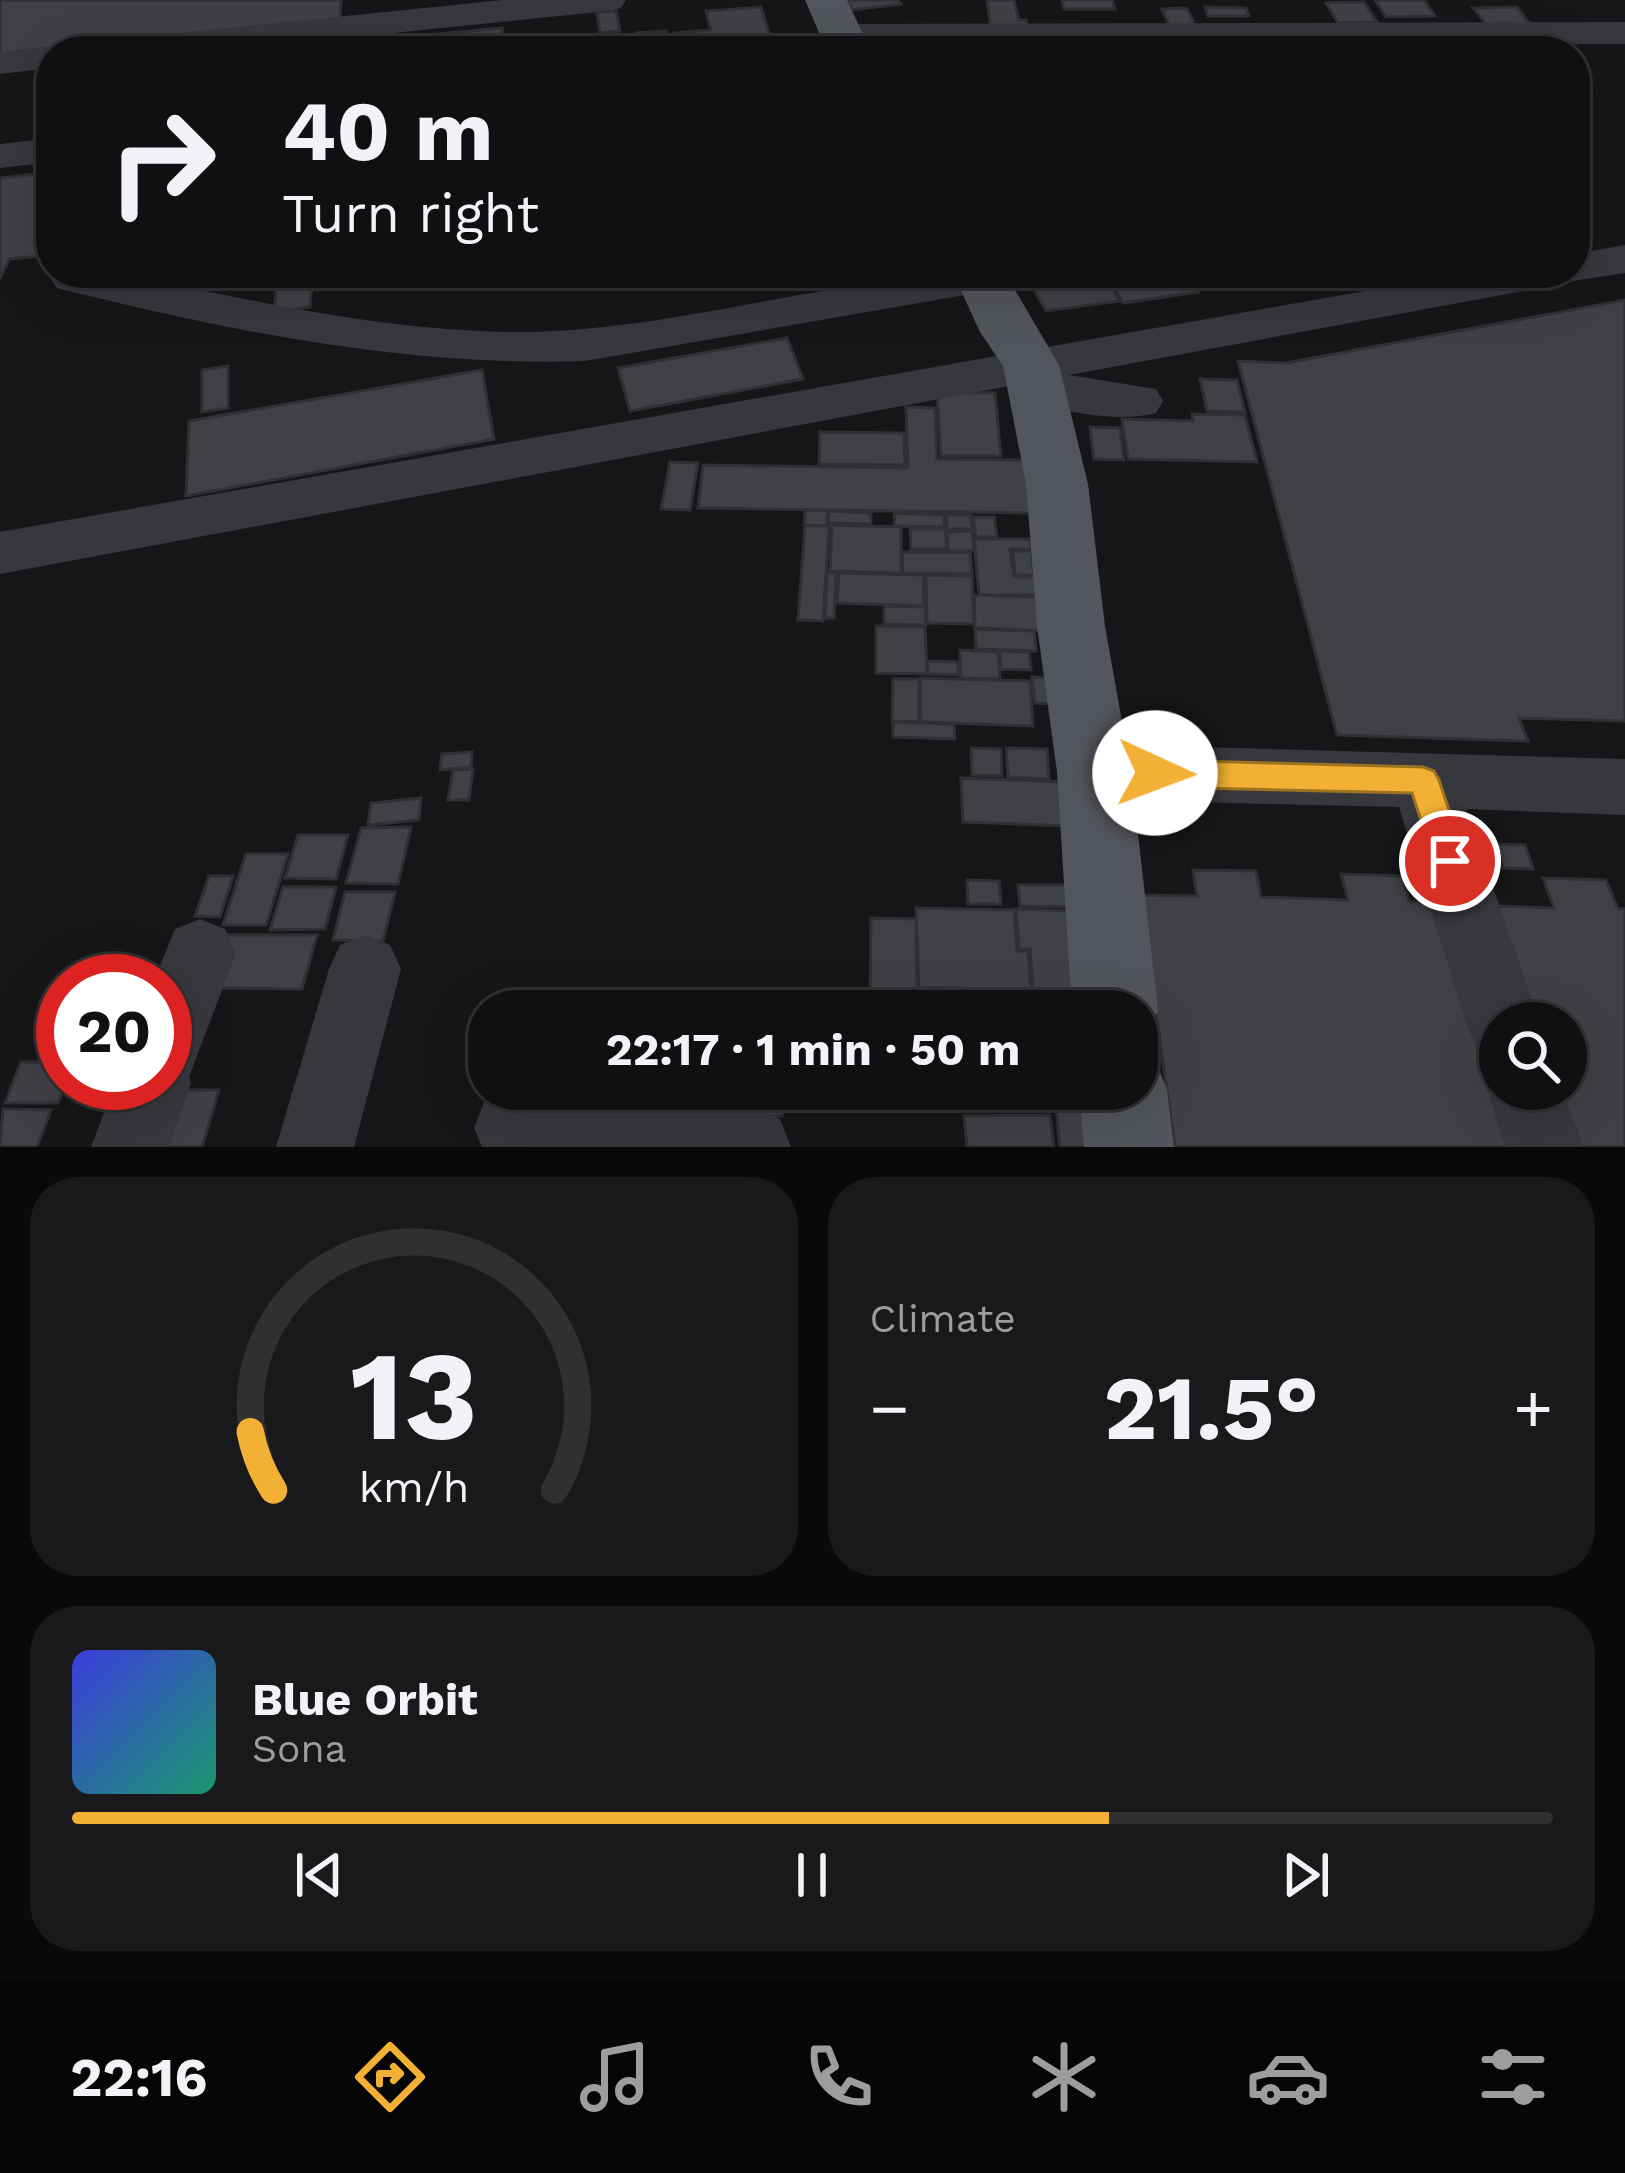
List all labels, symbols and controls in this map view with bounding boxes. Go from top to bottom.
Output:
text: 40 m [282,82,493,180]
icon: right [84,84,240,240]
text: Turn right [282,182,539,245]
position arrow [1092,710,1218,836]
pin [1399,810,1501,912]
icon: arrive [1417,828,1483,894]
speed limit sign: 20 [36,954,192,1110]
map controls [1479,1002,1587,1110]
button: search [1479,1002,1587,1110]
text: 22:17 · 1 min · 50 m [606,1023,1020,1076]
text: Climate [870,1296,1016,1341]
text: 13 [350,1323,478,1469]
text: 21.5° [1103,1355,1319,1461]
text: − [870,1370,909,1447]
text: + [1513,1370,1553,1447]
text: km/h [358,1461,469,1511]
text: Blue Orbit [252,1673,478,1726]
text: Sona [252,1726,347,1771]
icon: previous [286,1842,352,1908]
icon: pause [779,1842,845,1908]
icon: next [1273,1842,1339,1908]
icon: directions [348,2035,432,2119]
icon: music [573,2035,657,2119]
icon: phone [797,2035,881,2119]
icon: climate [1022,2035,1106,2119]
icon: car [1246,2035,1330,2119]
icon: filters [1471,2035,1555,2119]
text: 22:16 [70,2046,207,2109]

